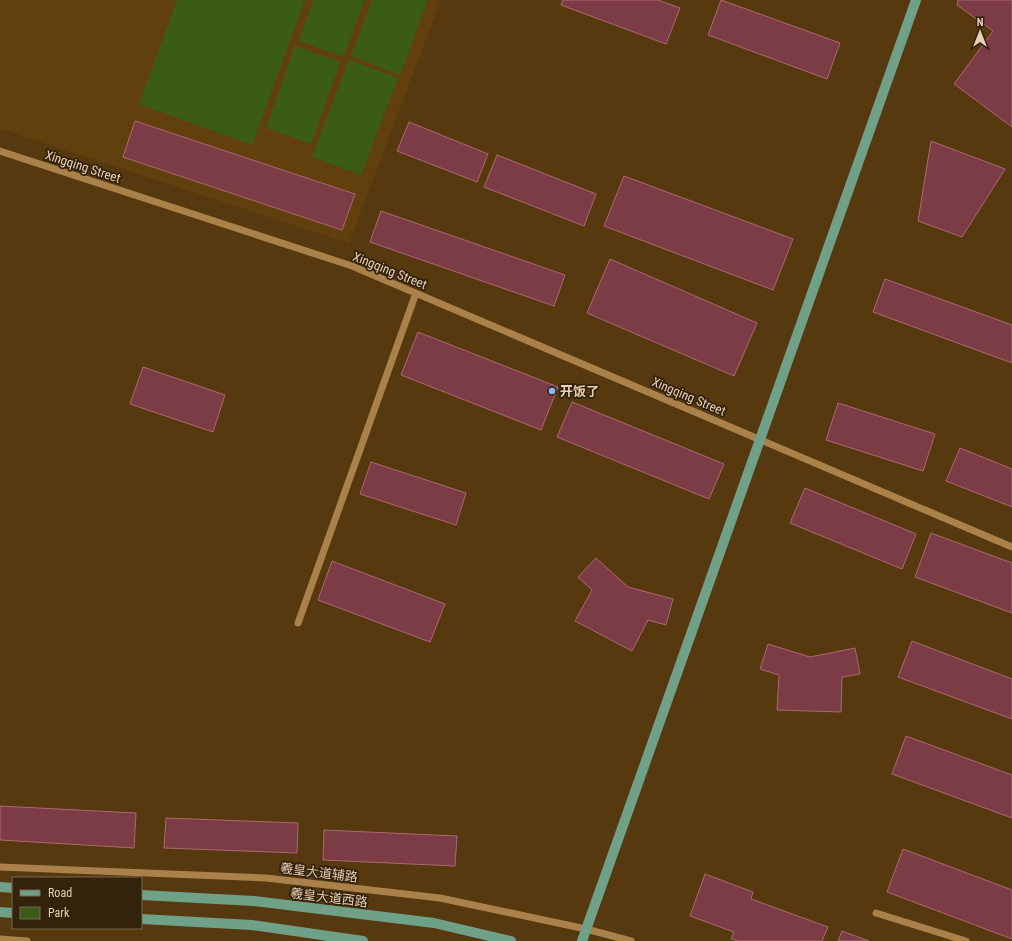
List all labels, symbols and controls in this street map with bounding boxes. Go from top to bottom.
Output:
north arrow [960,12,1000,52]
text: N [977,16,984,29]
street label: Xingqing Street [43,147,123,186]
street label: Xingqing Street [351,249,429,292]
street label: Xingqing Street [650,374,728,419]
place label: 开饭了 [560,384,599,399]
marker: 开饭了 [547,386,557,396]
street label: 羲皇大道辅路 [279,860,359,885]
legend [12,877,142,929]
street label: 羲皇大道西路 [289,885,369,910]
text: Road [48,886,72,900]
text: Park [48,906,70,920]

